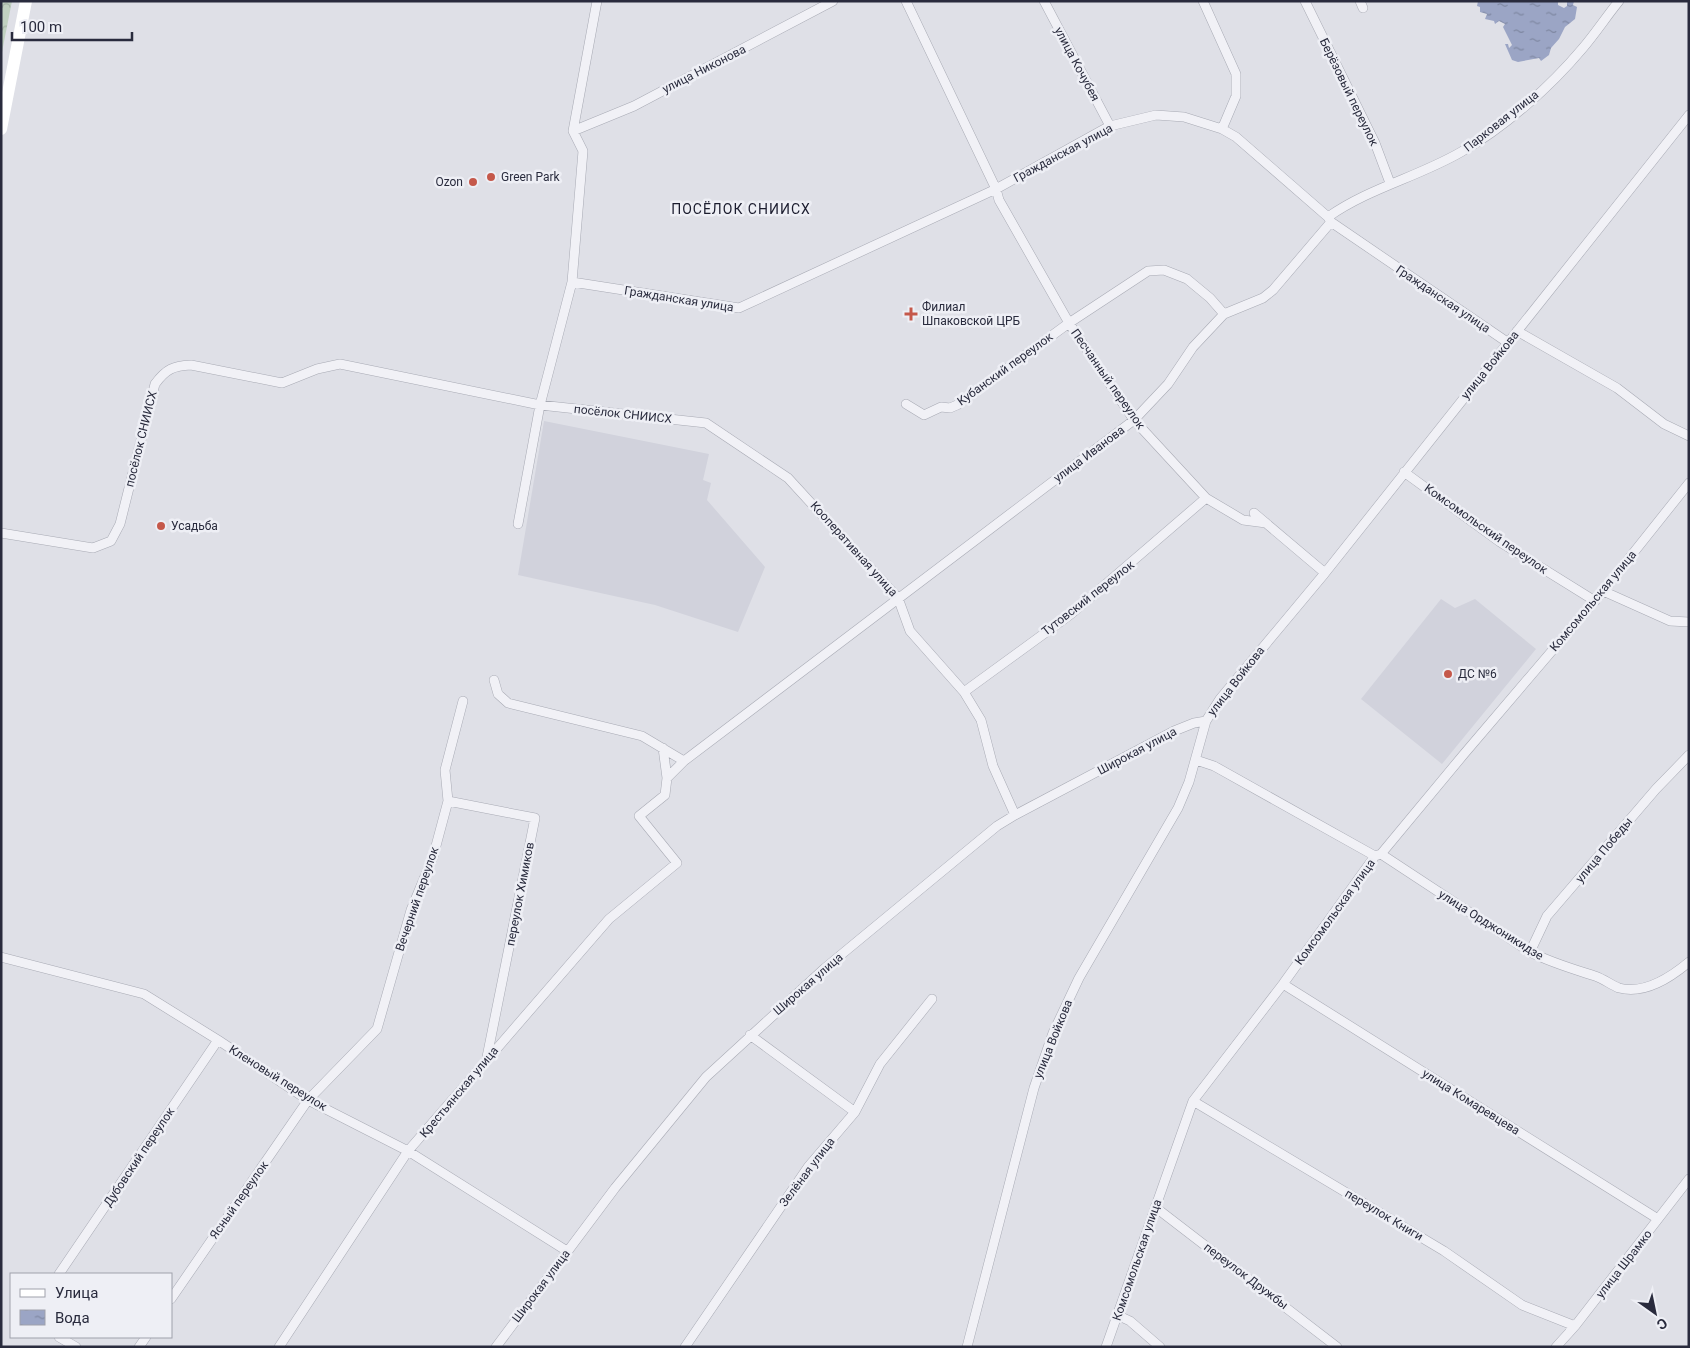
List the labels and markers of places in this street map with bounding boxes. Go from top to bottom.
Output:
place label: Green Park [501,170,561,184]
marker: Green Park [485,171,497,183]
place label: Ozon [435,175,463,189]
marker: Ozon [467,176,479,188]
place label: Филиал Шпаковской ЦРБ [922,300,1021,328]
marker: Филиал Шпаковской ЦРБ [904,307,918,321]
place label: Усадьба [171,519,218,533]
marker: Усадьба [155,520,167,532]
place label: ДС №6 [1458,667,1497,681]
marker: ДС №6 [1442,668,1454,680]

